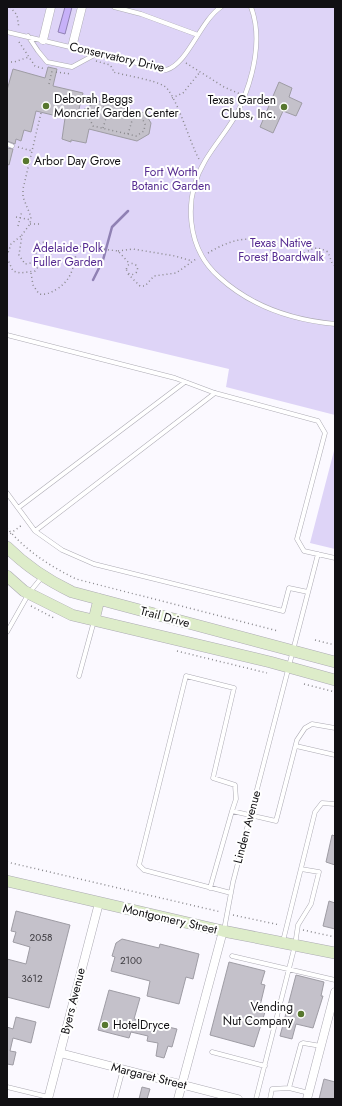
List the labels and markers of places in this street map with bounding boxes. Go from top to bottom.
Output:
place label: Deborah Beggs Moncrief Garden Center [54,90,180,122]
place label: Texas Garden Clubs, Inc. [208,91,276,123]
marker: Deborah Beggs Moncrief Garden Center [41,101,51,111]
marker: Texas Garden Clubs, Inc. [279,102,289,112]
place label: Arbor Day Grove [34,152,121,170]
marker: Arbor Day Grove [21,156,31,166]
place label: Vending Nut Company [223,998,294,1030]
marker: Vending Nut Company [296,1009,306,1019]
place label: HotelDryce [113,1016,170,1034]
marker: HotelDryce [100,1020,110,1030]

